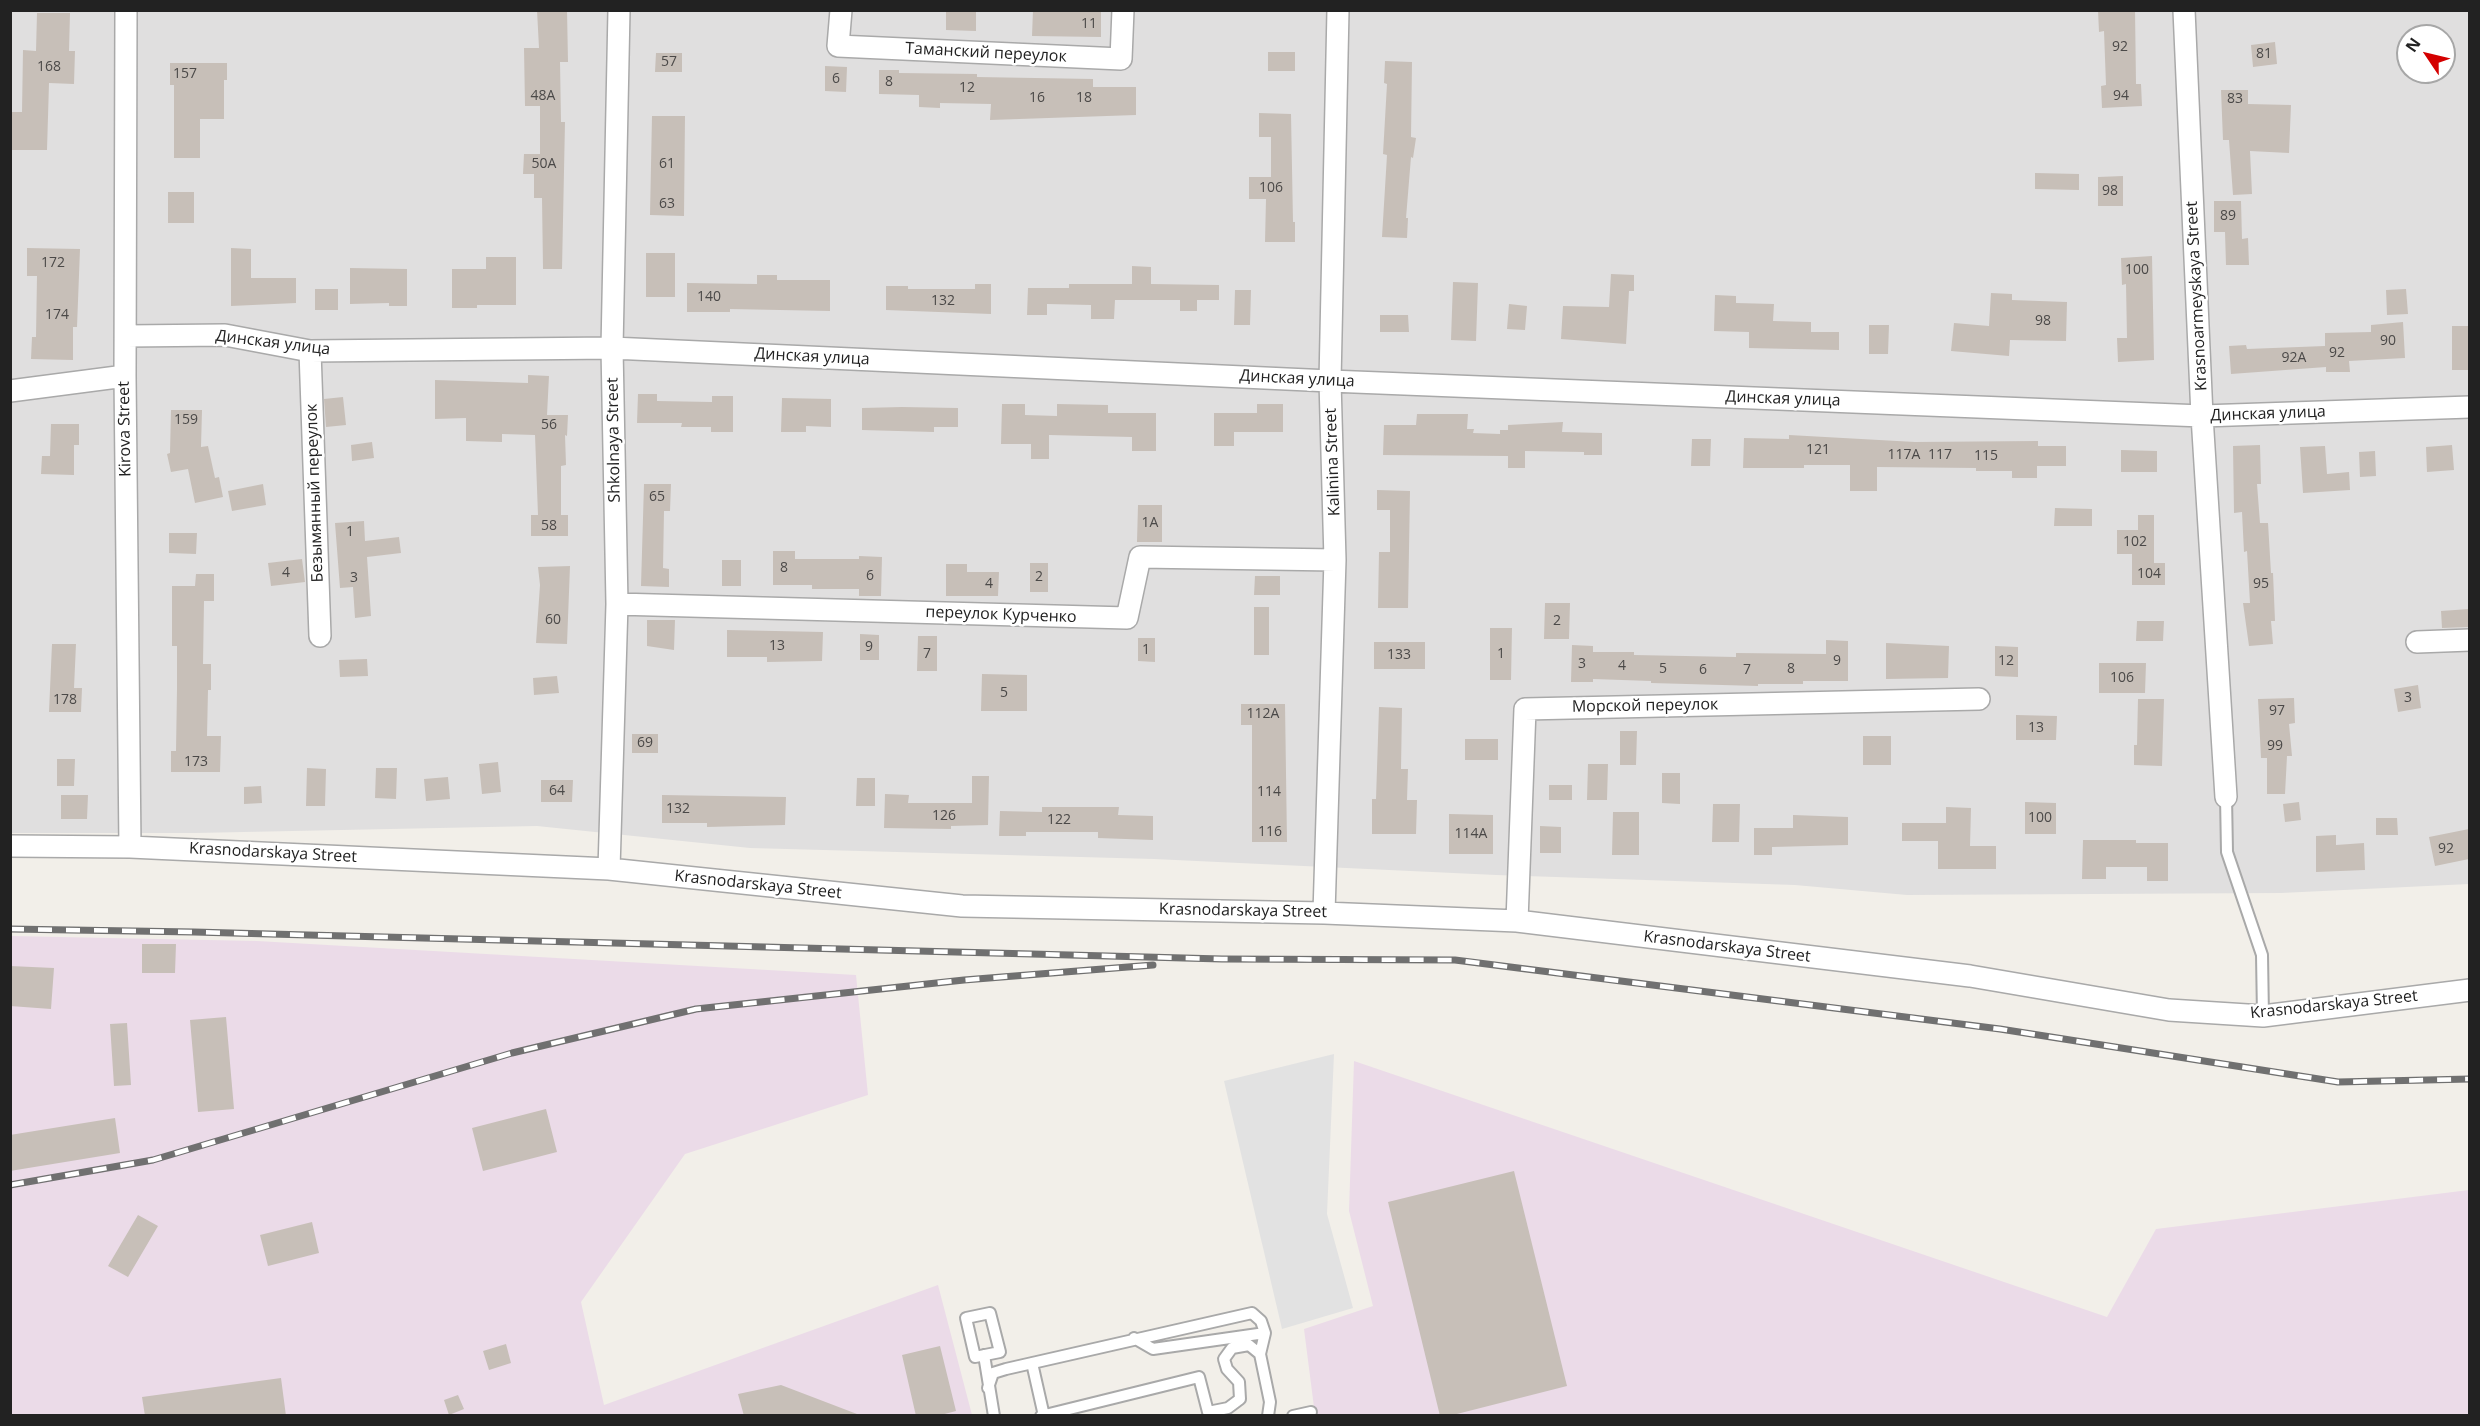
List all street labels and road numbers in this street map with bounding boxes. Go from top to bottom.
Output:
street label: Таманский переулок [905,39,1067,67]
street label: Krasnoarmeyskaya Street [2182,201,2212,391]
street label: Динская улица [215,326,331,360]
street label: Динская улица [754,344,870,370]
street label: Динская улица [1239,366,1355,392]
street label: Shkolnaya Street [603,377,625,503]
street label: Kirova Street [115,381,135,477]
street label: Динская улица [1725,387,1841,411]
street label: Динская улица [2210,402,2326,426]
street label: Безымянный переулок [302,403,328,583]
street label: Kalinina Street [1322,408,1344,516]
street label: переулок Курченко [925,603,1077,627]
street label: Морской переулок [1572,695,1718,717]
street label: Krasnodarskaya Street [189,839,357,867]
street label: Krasnodarskaya Street [673,867,843,903]
street label: Krasnodarskaya Street [1159,900,1327,922]
street label: Krasnodarskaya Street [1642,927,1812,967]
street label: Krasnodarskaya Street [2249,987,2419,1023]

